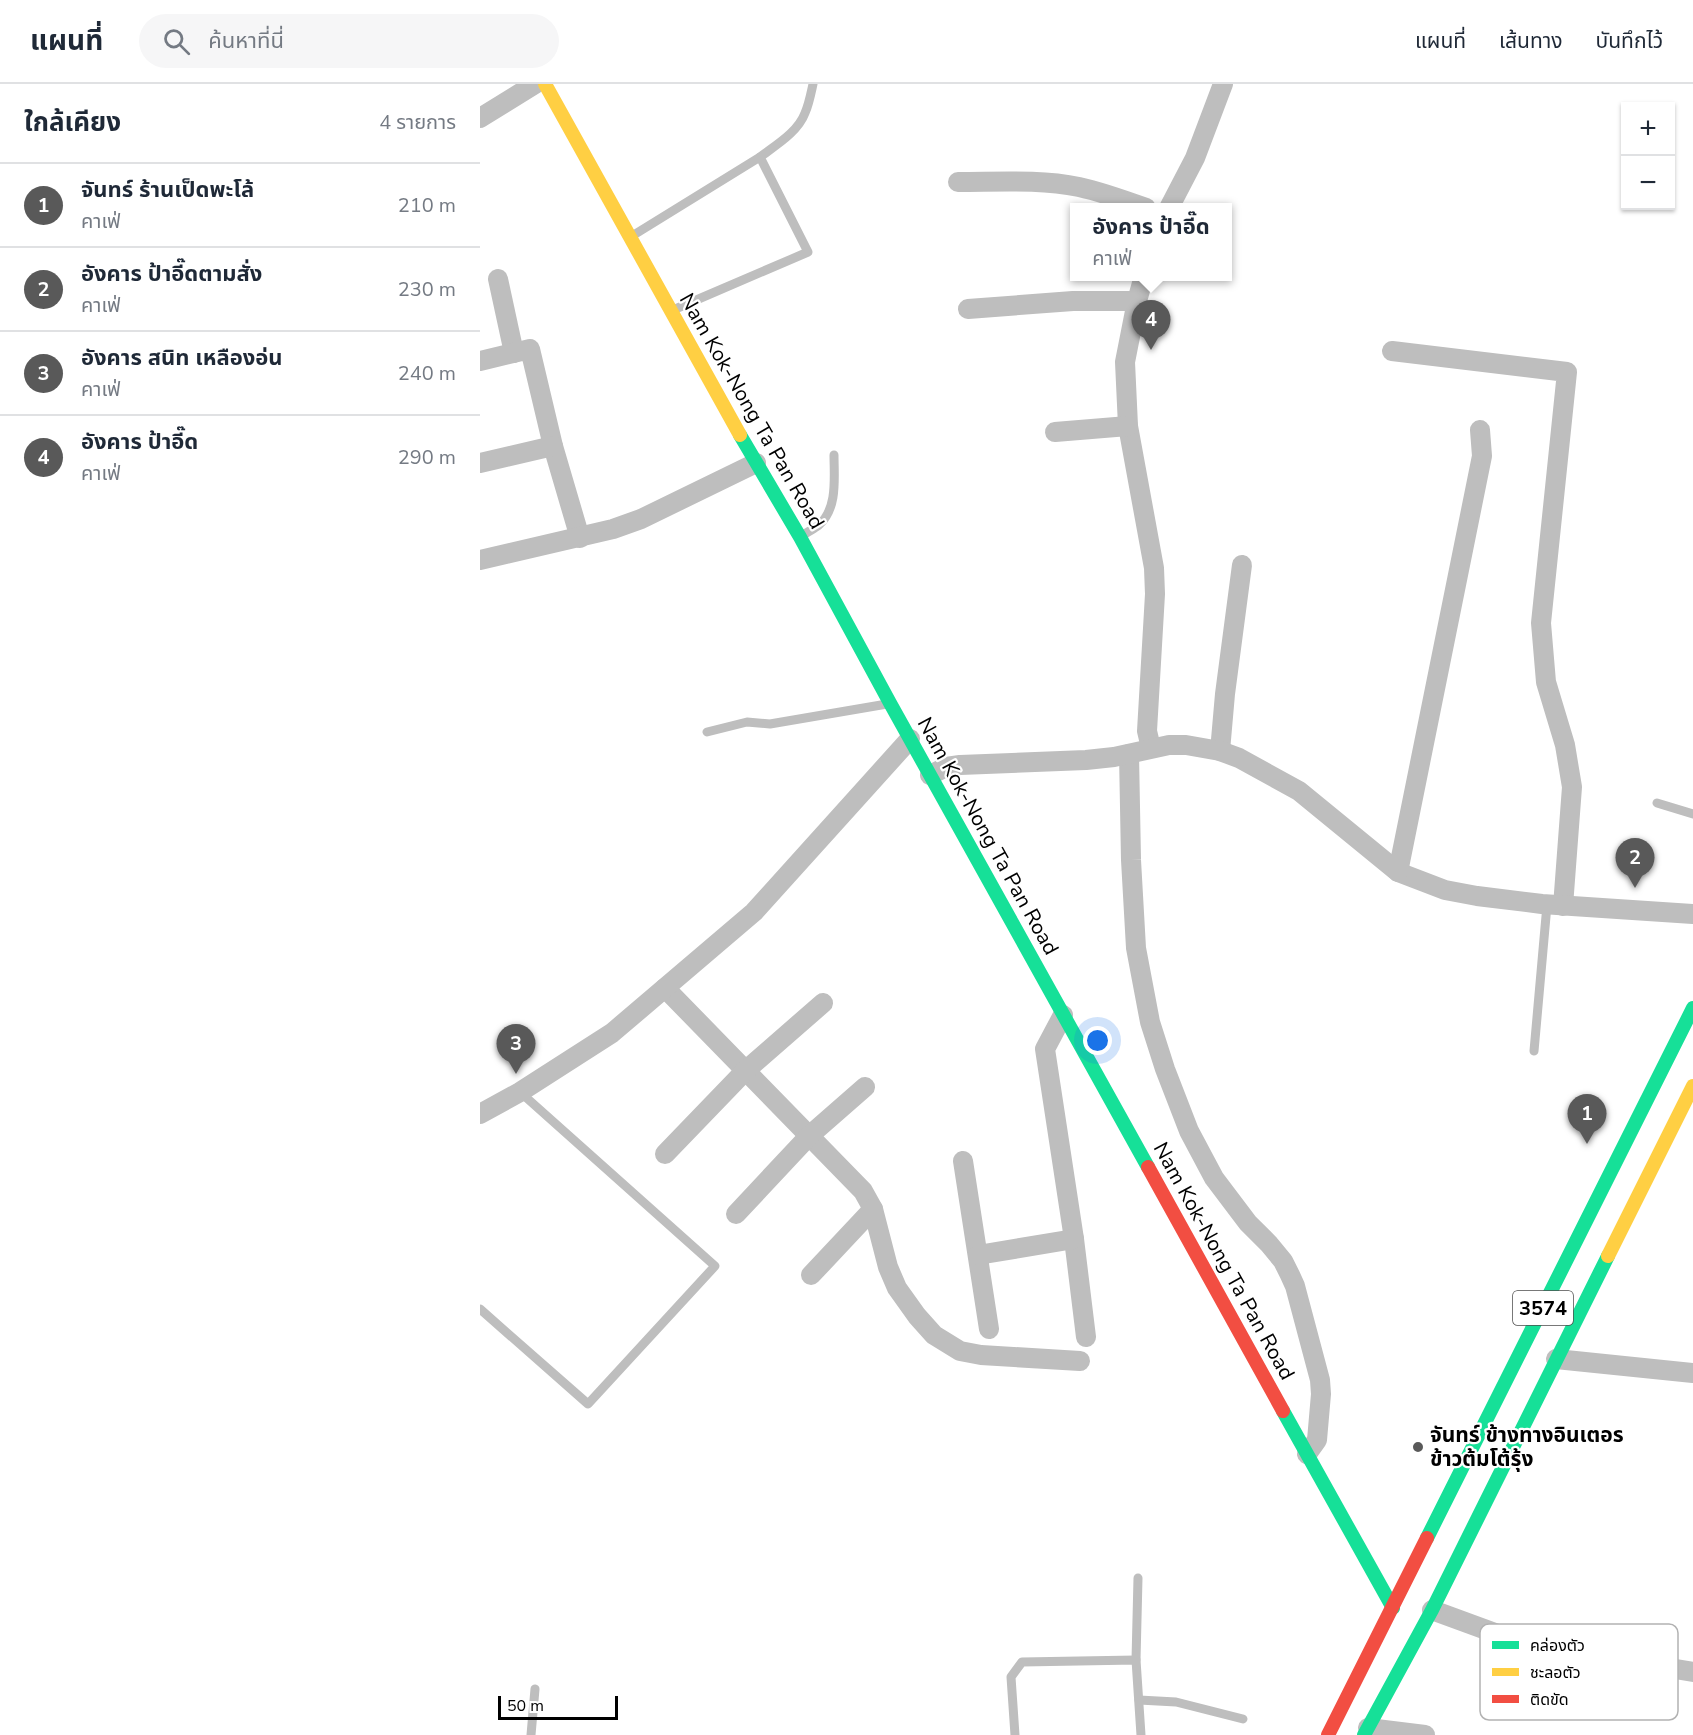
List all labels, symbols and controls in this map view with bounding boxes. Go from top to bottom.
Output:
search box [139,14,559,68]
text: แผนที่ [30,22,103,60]
icon: search [160,25,193,58]
text: ค้นหาที่นี่ [208,26,284,56]
text: แผนที่ [1415,27,1466,55]
text: เส้นทาง [1499,27,1563,55]
text: บันทึกไว้ [1596,27,1663,55]
map controls [1621,102,1675,210]
button: + [1621,102,1675,156]
text: ใกล้เคียง [24,105,121,140]
text: 4 รายการ [379,109,456,136]
button: − [1621,156,1675,210]
text: จันทร์ ร้านเป็ดพะโล้ [81,175,254,205]
text: 1 [38,192,50,219]
text: 210 m [398,192,456,219]
popup [1070,203,1232,281]
text: คาเฟ่ [81,208,121,235]
text: อังคาร ป้าอี๊ด [1092,212,1210,242]
text: คาเฟ่ [1092,245,1132,272]
text: อังคาร ป้าอี๊ดตามสั่ง [81,259,262,289]
text: 2 [38,276,50,303]
text: 230 m [398,276,456,303]
street label: Nam Kok-Nong Ta Pan Road [673,288,831,534]
text: คาเฟ่ [81,292,121,319]
pin: 4 [1132,300,1170,350]
text: อังคาร สนิท เหลืองอ่น [81,343,283,373]
text: 3 [38,360,50,387]
text: 240 m [398,360,456,387]
text: คาเฟ่ [81,376,121,403]
text: อังคาร ป้าอี๊ด [81,427,198,457]
text: 4 [38,444,50,471]
text: 290 m [398,444,456,471]
text: คาเฟ่ [81,460,121,487]
street label: Nam Kok-Nong Ta Pan Road [911,712,1065,960]
pin: 2 [1616,838,1654,888]
pin: 3 [496,1024,536,1074]
your location [1083,1026,1112,1055]
pin: 1 [1568,1094,1606,1144]
street label: Nam Kok-Nong Ta Pan Road [1147,1137,1301,1385]
road number: 3574 [1513,1291,1573,1325]
place label: จันทร์ ข้างทางอินเตอร ข้าวต้มโต้รุ้ง [1430,1421,1624,1473]
marker: จันทร์ ข้างทางอินเตอร ข้าวต้มโต้รุ้ง [1411,1440,1425,1454]
legend [1480,1624,1678,1720]
text: คล่องตัว [1530,1635,1585,1657]
text: ชะลอตัว [1530,1662,1581,1684]
text: ติดขัด [1530,1689,1569,1711]
scale bar [498,1693,618,1720]
text: 50 m [507,1695,544,1717]

